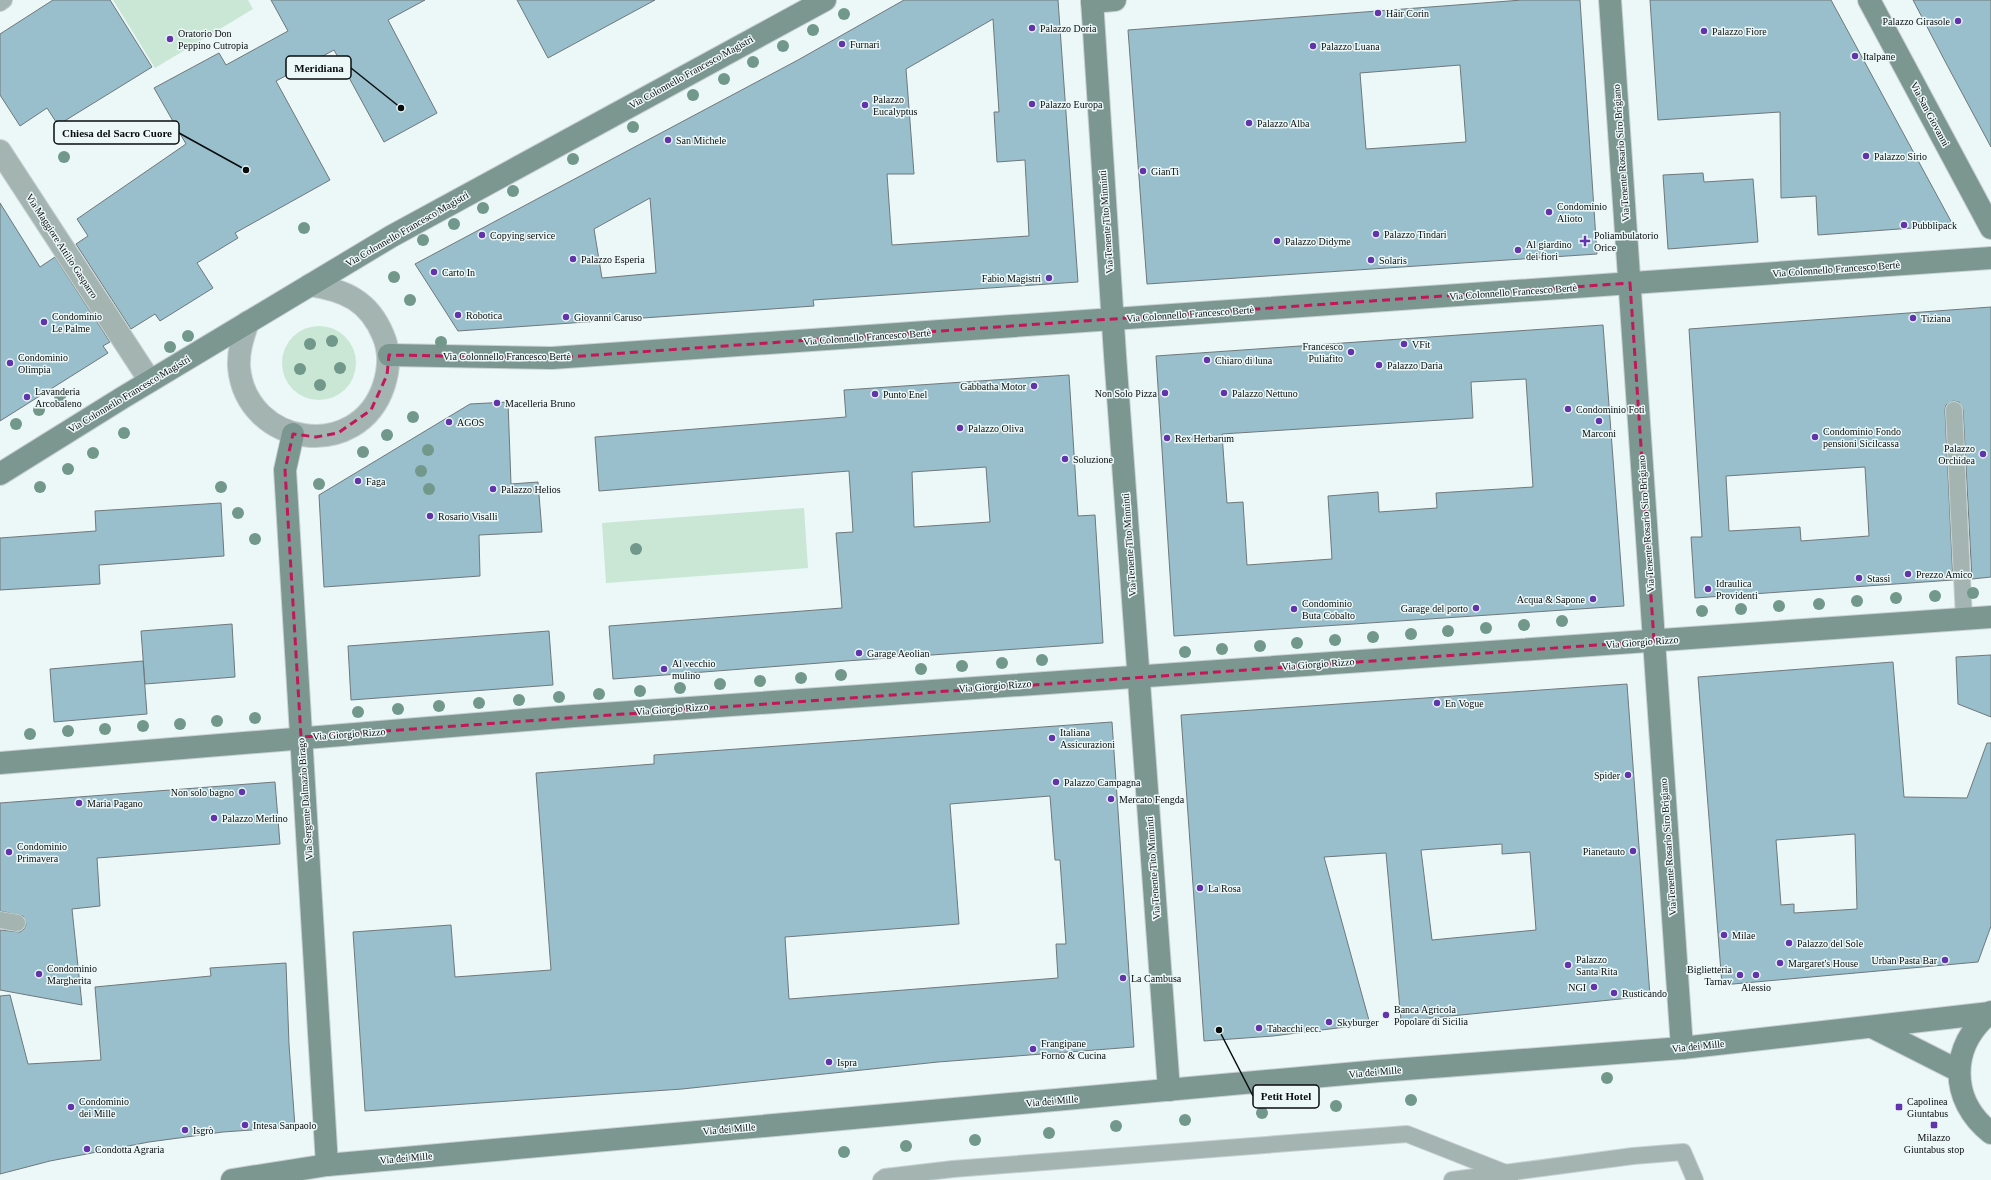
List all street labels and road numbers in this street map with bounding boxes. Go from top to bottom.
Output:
street label: Via Colonnello Francesco Magistri [627,33,755,111]
street label: Via San Giovanni [1908,80,1952,148]
street label: Via Tenente Rosario Siro Brigiano [1611,84,1631,222]
street label: Via Tenente Tito Minninti [1097,170,1115,274]
street label: Via Colonnello Francesco Magistri [344,189,471,269]
street label: Via Maggiore Attilio Gasparro [24,192,100,300]
street label: Via Colonnello Francesco Bertè [1772,259,1901,279]
street label: Via Colonnello Francesco Bertè [1449,282,1578,302]
street label: Via Colonnello Francesco Bertè [1126,304,1255,324]
street label: Via Colonnello Francesco Bertè [803,327,932,347]
street label: Via Colonnello Francesco Bertè [443,351,572,362]
street label: Via Colonnello Francesco Magistri [66,353,192,435]
street label: Via Tenente Rosario Siro Brigiano [1636,455,1656,593]
street label: Via Tenente Tito Minninti [1120,493,1138,597]
street label: Via Giorgio Rizzo [1605,634,1679,650]
street label: Via Giorgio Rizzo [1281,656,1355,672]
street label: Via Giorgio Rizzo [958,678,1032,694]
street label: Via Giorgio Rizzo [635,701,709,717]
street label: Via Giorgio Rizzo [312,726,386,742]
street label: Via Sergente Dalmazio Birago [295,738,315,860]
street label: Via Tenente Rosario Siro Brigiano [1658,778,1678,916]
street label: Via Tenente Tito Minninti [1144,816,1162,920]
street label: Via dei Mille [1671,1038,1725,1054]
street label: Via dei Mille [1348,1064,1402,1080]
street label: Via dei Mille [1025,1093,1079,1109]
street label: Via dei Mille [702,1121,756,1137]
street label: Via dei Mille [379,1150,433,1166]

